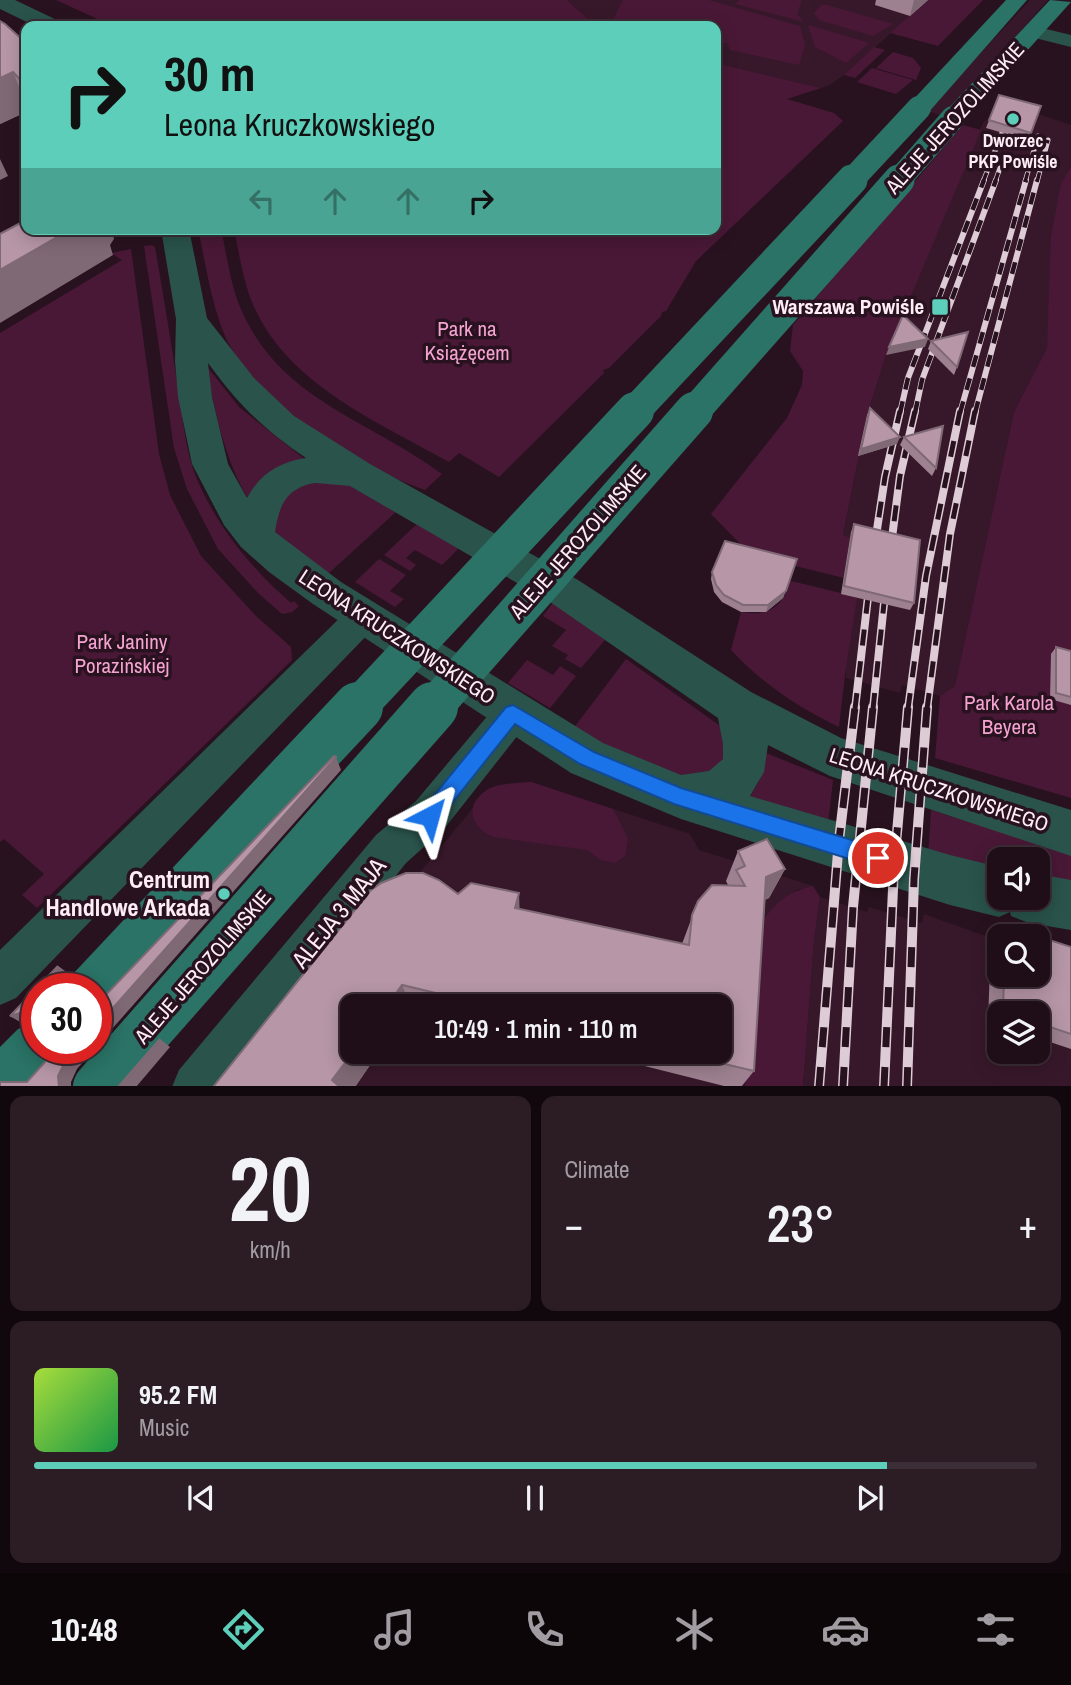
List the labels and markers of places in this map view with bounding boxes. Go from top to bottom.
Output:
marker: Dworzec PKP Powiśle [1005,111,1021,127]
place label: Dworzec PKP Powiśle [968,128,1058,174]
place label: Warszawa Powiśle [772,292,924,321]
marker: Warszawa Powiśle [930,297,950,317]
pin [848,828,908,888]
place label: Centrum Handlowe Arkada [46,863,210,923]
marker: Centrum Handlowe Arkada [216,886,232,902]

